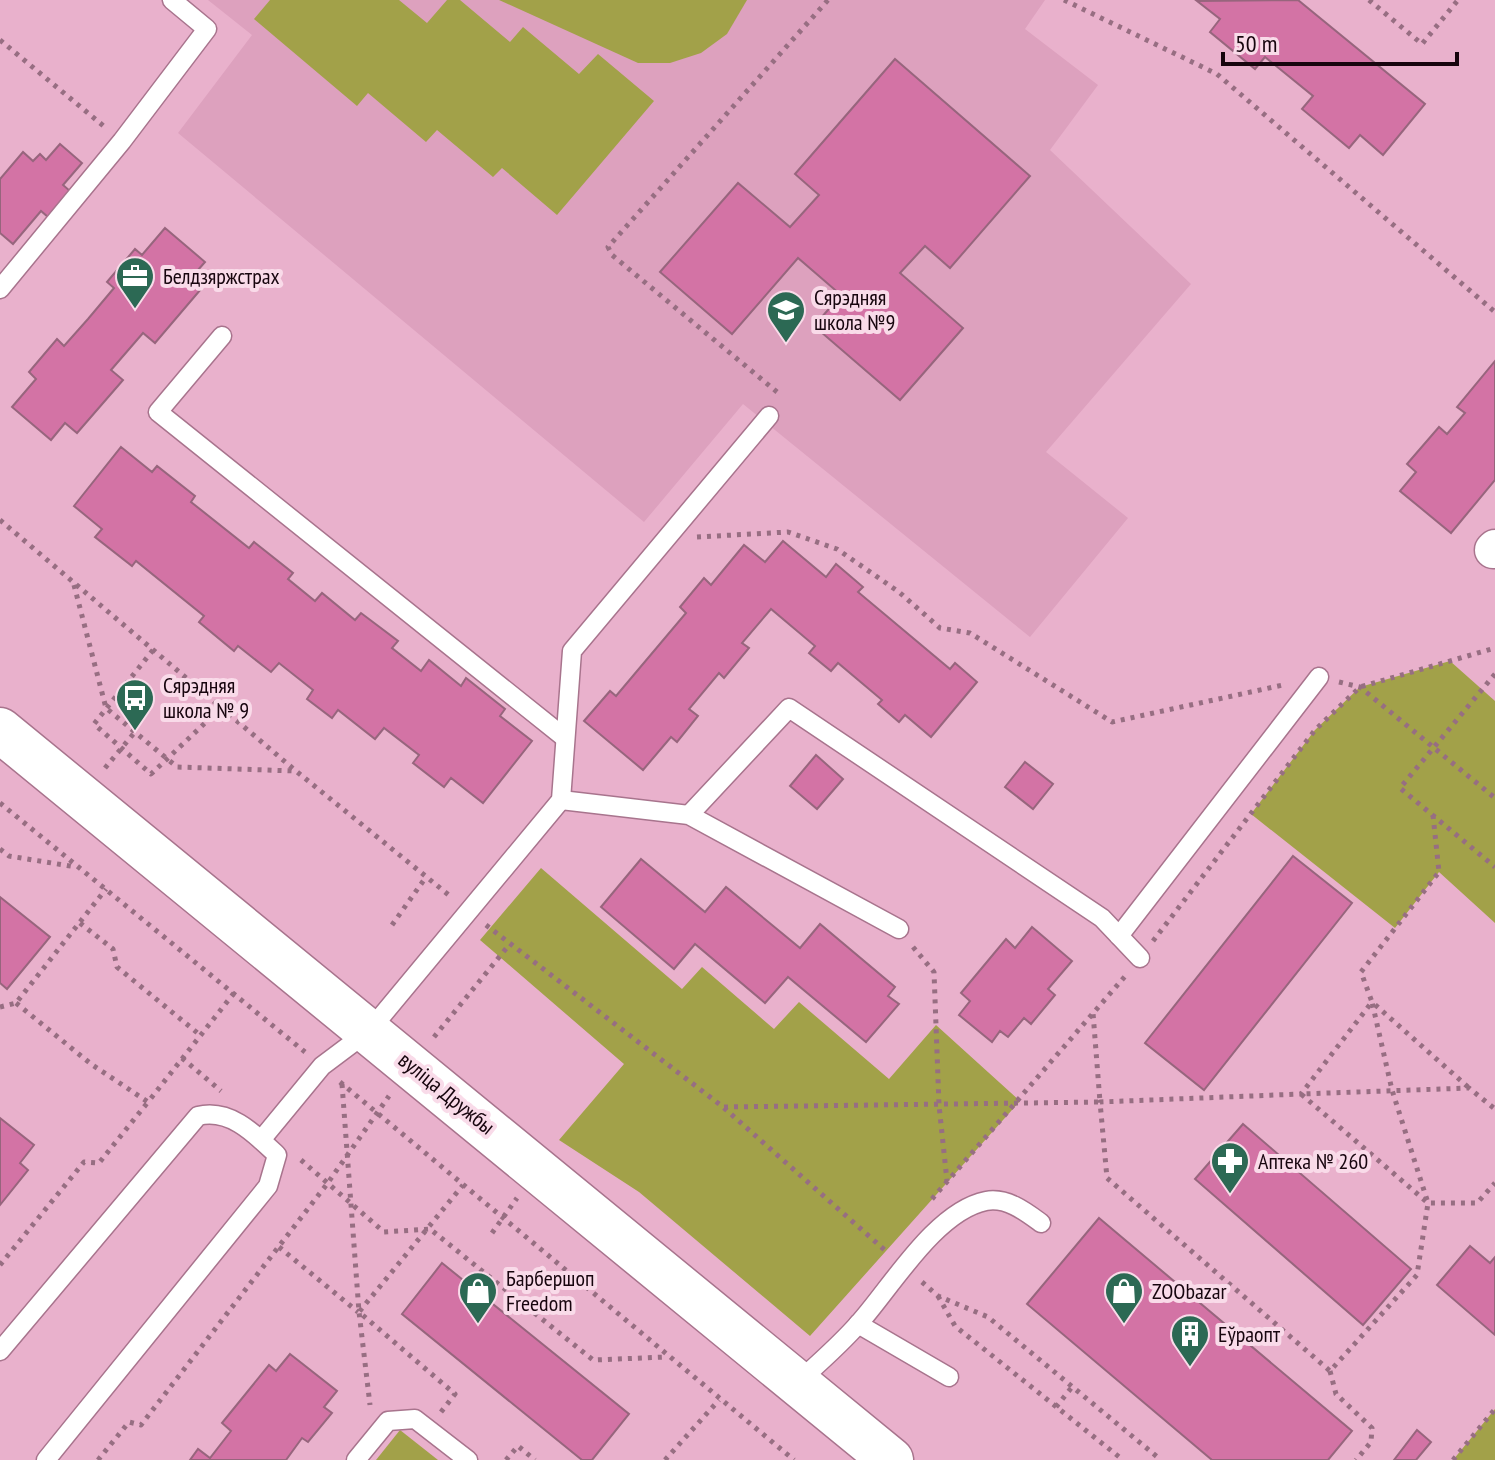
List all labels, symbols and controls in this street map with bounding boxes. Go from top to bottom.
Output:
scale bar [1223,16,1457,66]
text: 50 m [1235,28,1277,59]
office icon: Белдзяржстрах [114,255,156,310]
place label: Белдзяржстрах [163,262,280,290]
place label: Сярэдняя школа №9 [814,283,895,336]
school or university icon: Сярэдняя школа №9 [765,289,807,344]
place label: Сярэдняя школа № 9 [163,671,249,724]
bus stop icon: Сярэдняя школа № 9 [114,677,156,732]
street label: вуліца Дружбы [393,1046,501,1140]
pharmacy icon: Аптека № 260 [1209,1140,1251,1195]
place label: Аптека № 260 [1258,1147,1368,1175]
place label: Барбершоп Freedom [506,1264,594,1317]
shop icon: Барбершоп Freedom [457,1270,499,1325]
shop icon: ZOObazar [1103,1270,1145,1325]
place label: ZOObazar [1152,1277,1227,1305]
building icon: Еўраопт [1169,1313,1211,1368]
place label: Еўраопт [1218,1320,1281,1348]

